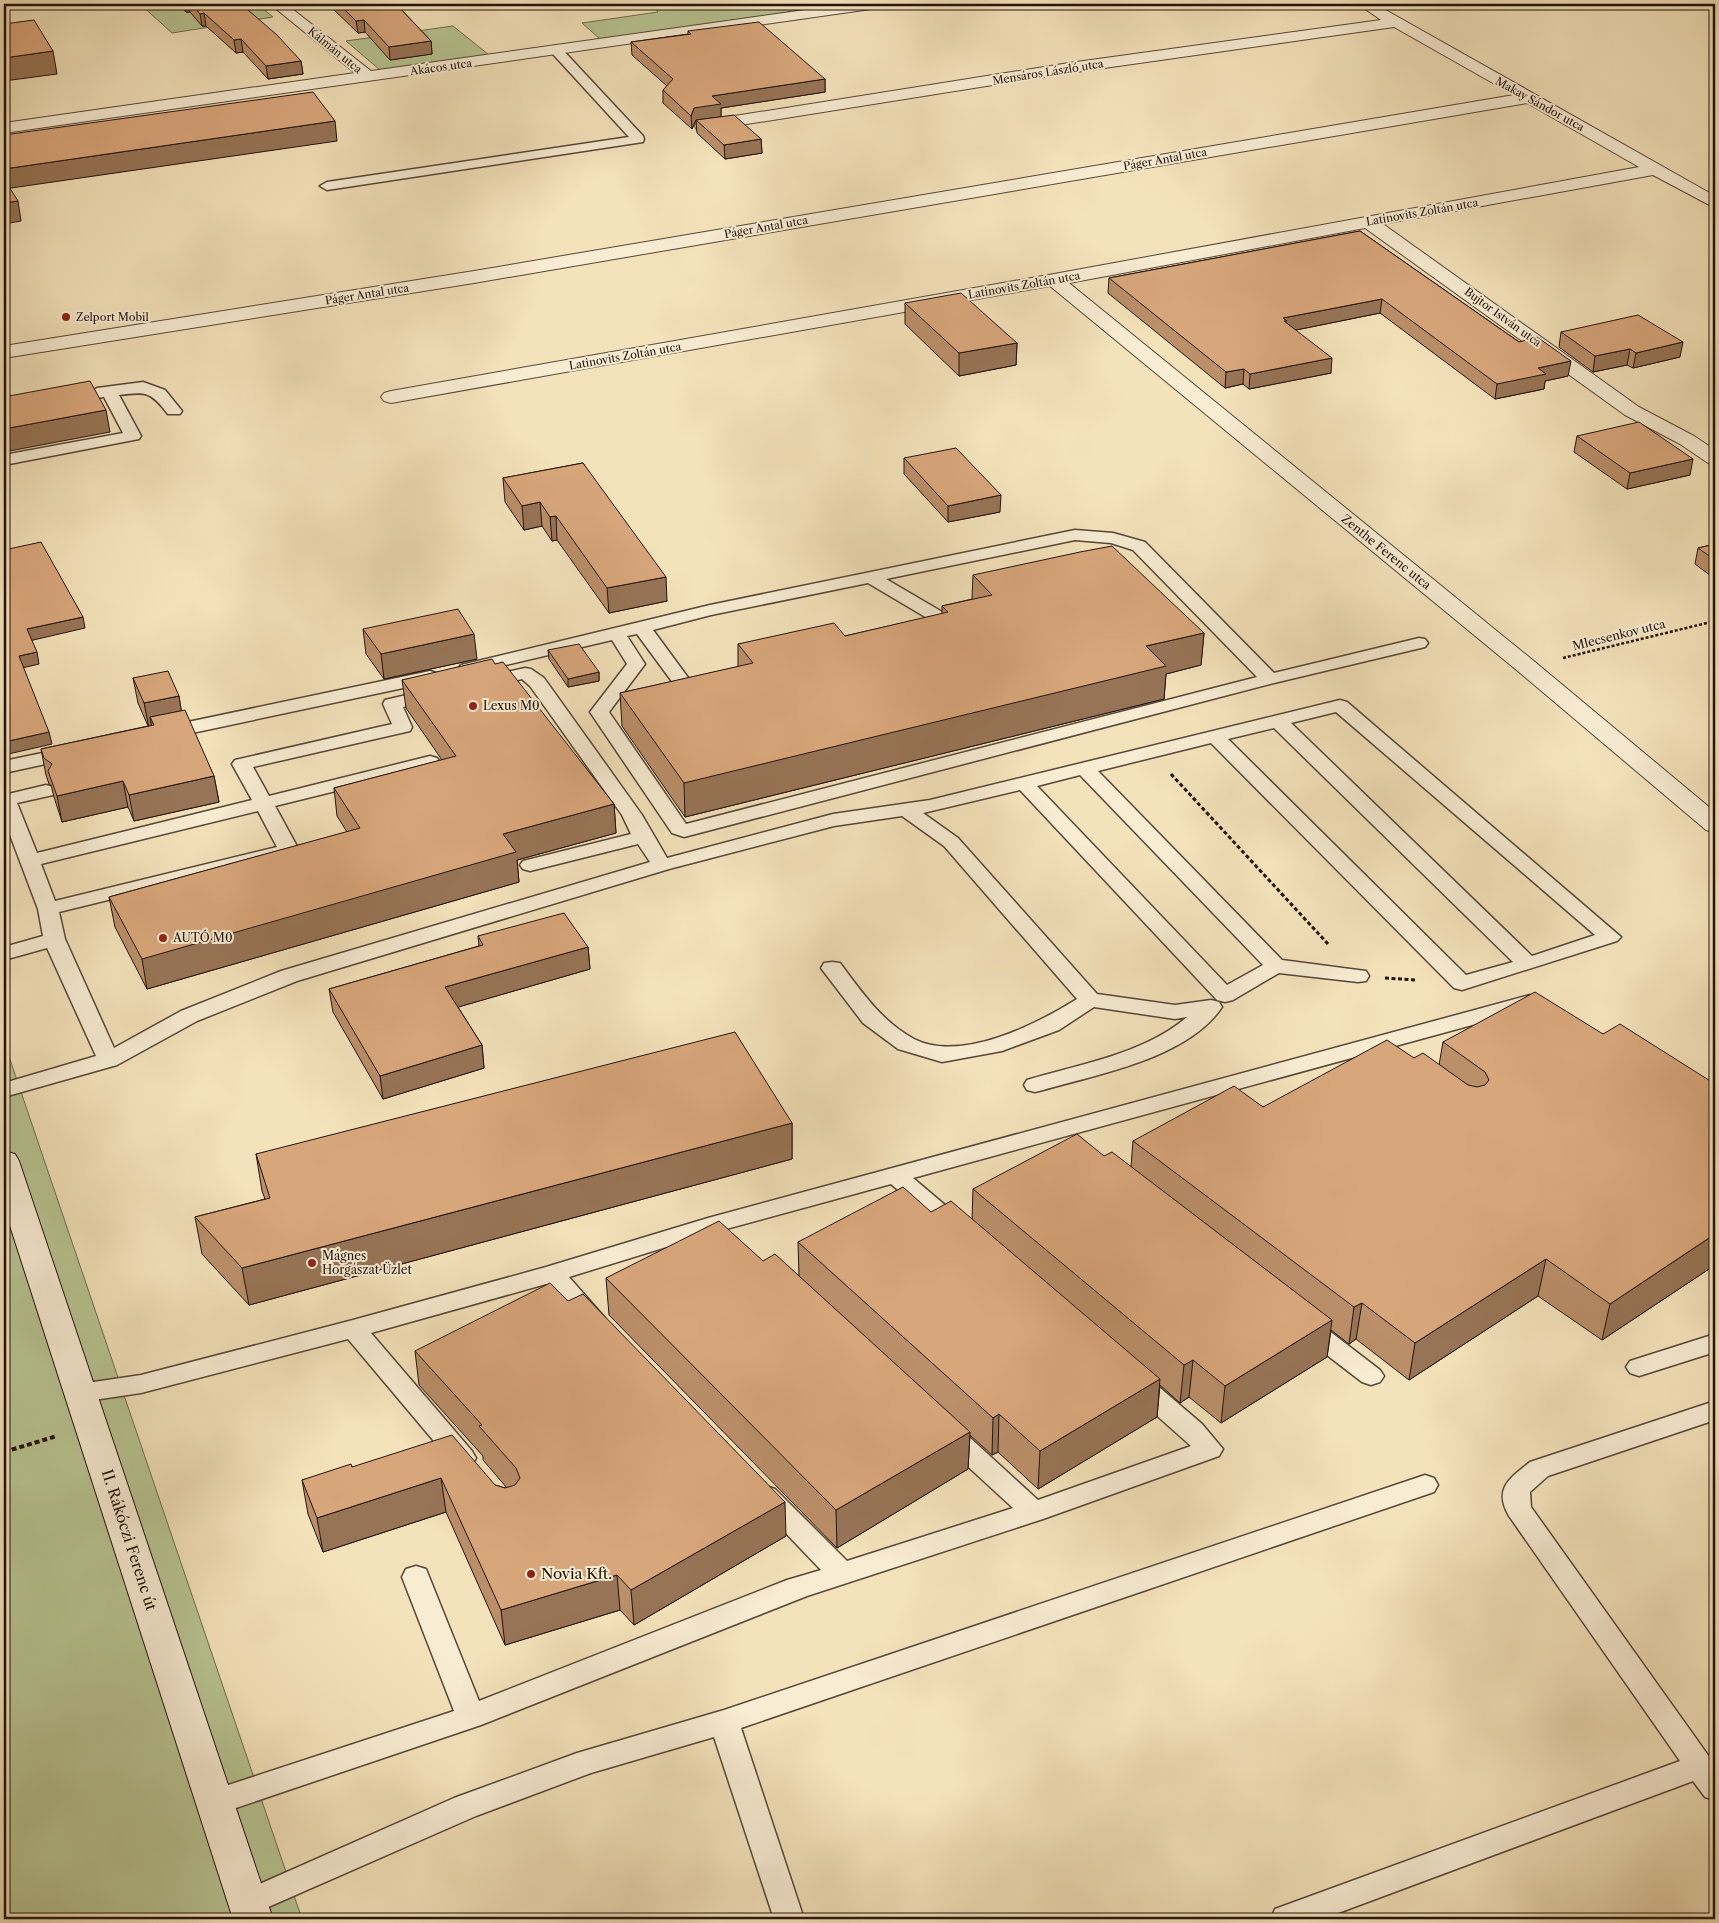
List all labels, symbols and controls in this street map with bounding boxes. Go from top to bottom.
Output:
street label: Kálmán utca [305,24,365,76]
street label: Akácos utca [408,56,473,78]
street label: Mensáros László utca [992,56,1105,88]
street label: Makay Sándor utca [1493,74,1587,134]
street label: Páger Antal utca [1122,145,1208,173]
street label: Latinovits Zoltán utca [1365,195,1479,229]
street label: Páger Antal utca [723,213,809,241]
street label: Latinovits Zoltán utca [967,268,1081,302]
street label: Páger Antal utca [324,280,410,308]
street label: Bujtor István utca [1462,284,1544,350]
place label: Zelport Mobil [76,310,149,324]
marker: Zelport Mobil [60,311,72,323]
street label: Latinovits Zoltán utca [568,339,682,373]
street label: Zenthe Ferenc utca [1338,511,1435,593]
street label: Mlecsenkov utca [1571,616,1668,653]
place label: Lexus M0 [483,698,540,713]
marker: Lexus M0 [467,700,479,712]
place label: AUTÓ M0 [172,929,233,945]
marker: AUTÓ M0 [157,932,169,944]
place label: Mágnes Horgászat Üzlet [322,1248,413,1277]
marker: Mágnes Horgászat Üzlet [306,1257,318,1269]
street label: II. Rákóczi Ferenc út [98,1467,161,1613]
place label: Novia Kft. [541,1564,612,1583]
marker: Novia Kft. [525,1568,537,1580]

